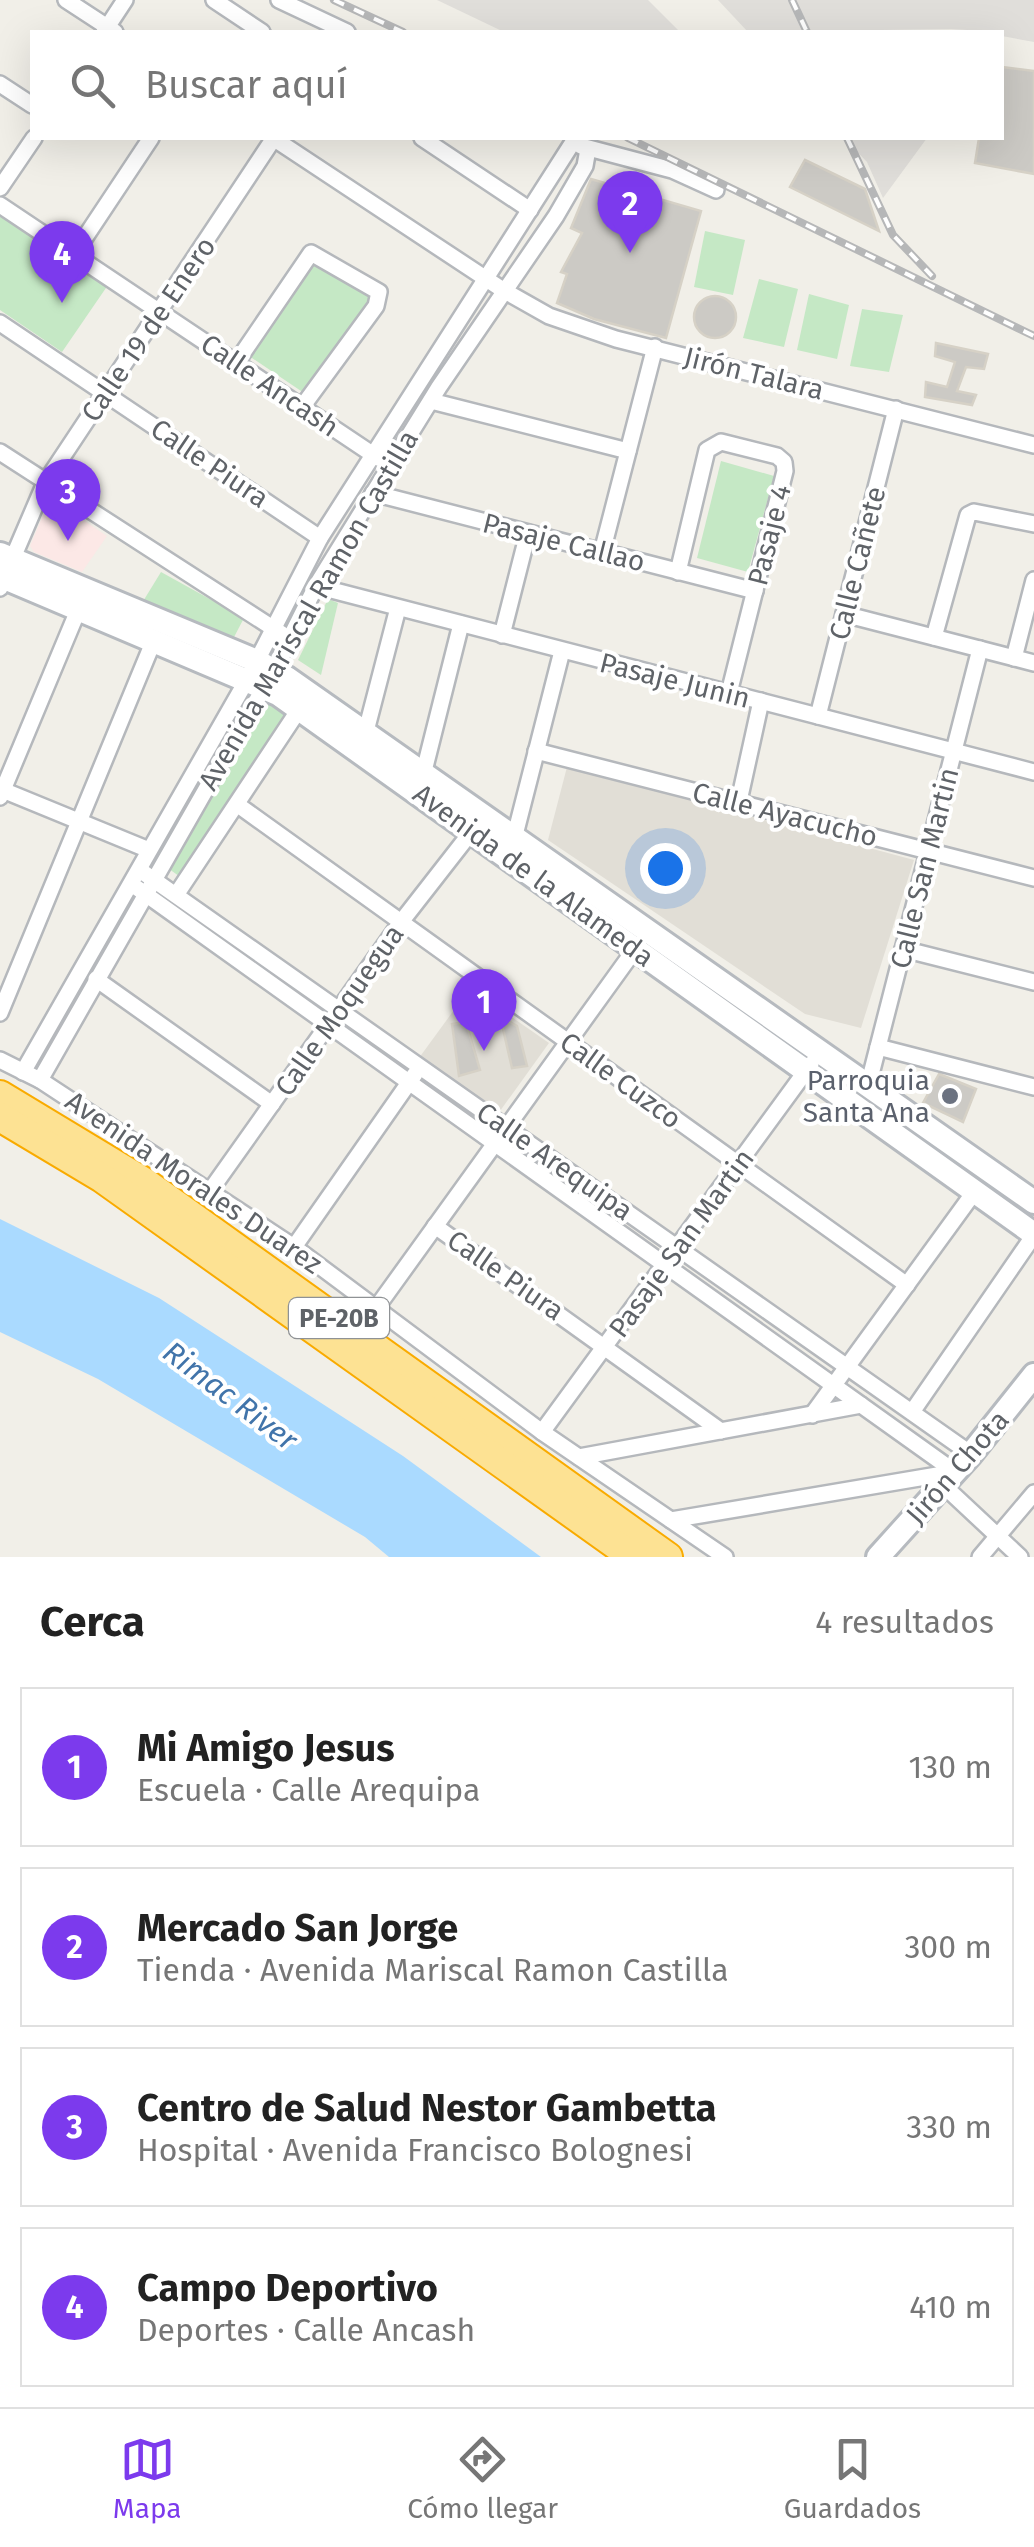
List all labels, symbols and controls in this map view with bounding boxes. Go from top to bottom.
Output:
search box [30,30,1004,140]
icon: search [65,58,120,113]
text: Buscar aquí [145,62,347,108]
pin: 2 [598,170,662,253]
pin: 4 [30,220,94,303]
street label: Calle 19 de Enero [74,231,222,428]
street label: Calle Ancash [194,327,345,444]
street label: Jirón Talara [681,340,827,407]
street label: Calle Piura [145,412,275,515]
street label: Avenida Mariscal Ramon Castilla [192,424,425,796]
pin: 3 [36,458,100,541]
street label: Pasaje 4 [741,481,798,589]
street label: Calle Cañete [823,483,892,643]
street label: Pasaje Callao [479,506,648,579]
street label: Pasaje Junin [596,646,753,715]
street label: Calle San Martin [884,764,965,972]
street label: Calle Ayacucho [689,776,881,853]
street label: Avenida de la Alameda [407,777,660,974]
your location [640,843,691,894]
street label: Calle Moquegua [268,918,411,1102]
pin: 1 [452,968,516,1051]
street label: Calle Cuzco [554,1025,688,1135]
place label: Parroquia Santa Ana [803,1064,930,1129]
street label: Avenida Morales Duarez [59,1084,328,1281]
marker: Parroquia Santa Ana [939,1085,961,1107]
street label: Calle Arequipa [470,1095,639,1227]
street label: Pasaje San Martin [602,1143,761,1344]
street label: Calle Piura [441,1223,570,1328]
road number: PE-20B [289,1298,389,1338]
water label: Rimac River [156,1334,305,1459]
street label: Jirón Chota [899,1404,1016,1531]
text: Cerca [40,1597,145,1647]
text: 4 resultados [815,1603,994,1641]
text: Mi Amigo Jesus [137,1725,395,1771]
text: 1 [67,1748,82,1786]
text: 130 m [908,1748,992,1786]
text: Escuela · Calle Arequipa [137,1771,480,1809]
text: Mercado San Jorge [137,1905,458,1951]
text: 2 [66,1928,83,1966]
text: 300 m [904,1928,992,1966]
text: Tienda · Avenida Mariscal Ramon Castilla [137,1951,729,1989]
text: Centro de Salud Nestor Gambetta [137,2085,717,2131]
text: 3 [66,2108,83,2146]
text: 330 m [906,2108,992,2146]
text: Hospital · Avenida Francisco Bolognesi [137,2131,693,2169]
text: Campo Deportivo [137,2265,438,2311]
text: 4 [65,2288,84,2326]
text: 410 m [909,2288,992,2326]
text: Deportes · Calle Ancash [137,2311,475,2349]
tab: Mapa [113,2432,181,2525]
tab: Cómo llegar [407,2432,558,2525]
tab: Guardados [784,2432,921,2525]

